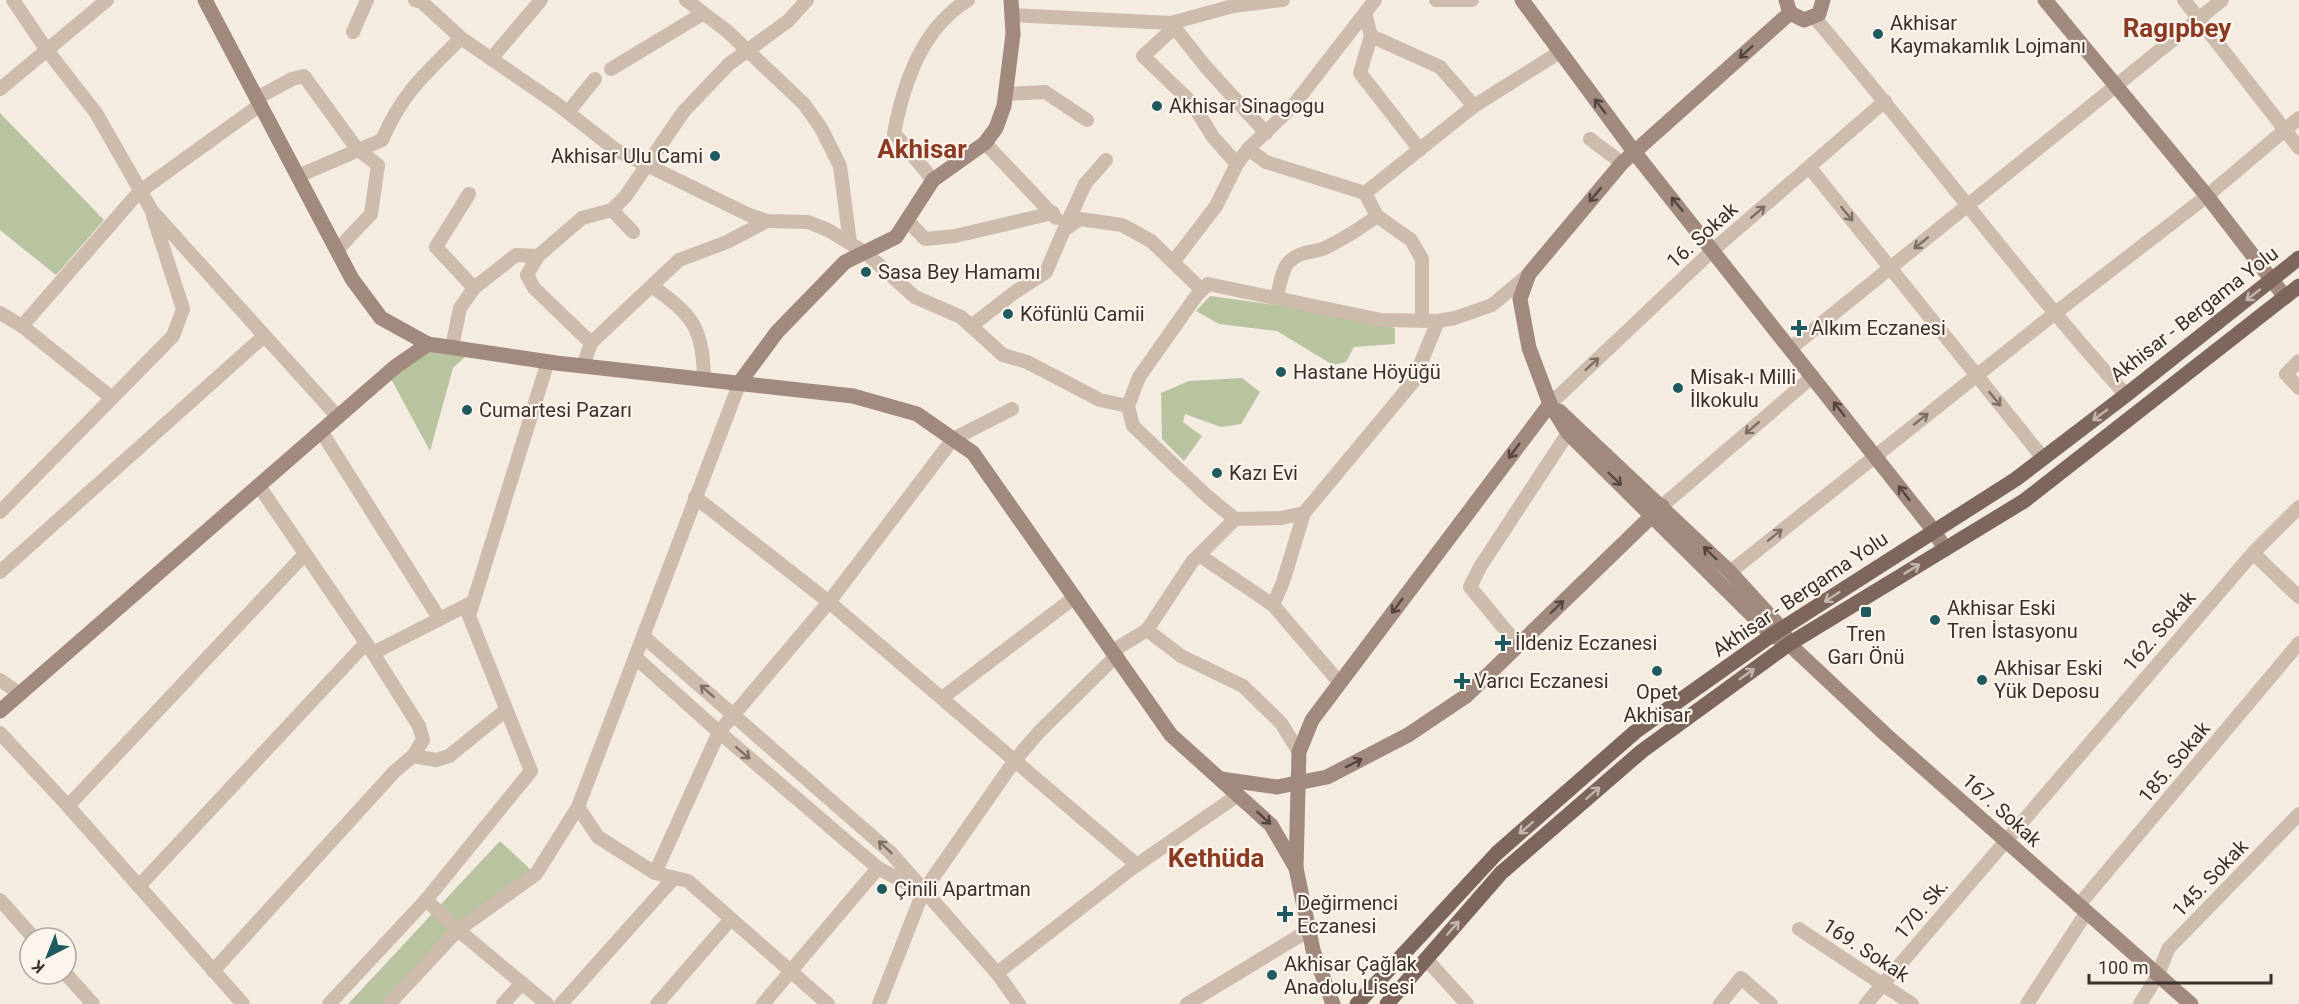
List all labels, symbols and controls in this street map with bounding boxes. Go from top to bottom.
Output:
place label: Akhisar Kaymakamlık Lojmanı [1890,11,2086,58]
district label: Ragıpbey [2123,13,2232,43]
marker: Akhisar Kaymakamlık Lojmanı [1871,27,1885,41]
one-way arrow [1739,45,1754,59]
place label: Akhisar Sinagogu [1169,94,1325,118]
one-way arrow [1594,98,1607,114]
marker: Akhisar Sinagogu [1150,99,1164,113]
district label: Akhisar [877,134,967,164]
place label: Akhisar Ulu Cami [551,144,703,168]
marker: Akhisar Ulu Cami [708,149,722,163]
one-way arrow [1588,187,1602,202]
street label: 16. Sokak [1662,196,1743,273]
one-way arrow [1670,196,1683,212]
one-way arrow [1750,205,1765,219]
one-way arrow [1840,205,1853,221]
one-way arrow [1914,237,1930,250]
street label: Akhisar - Bergama Yolu [2105,241,2283,387]
place label: Sasa Bey Hamamı [878,260,1040,284]
marker: Sasa Bey Hamamı [859,265,873,279]
one-way arrow [2246,288,2262,301]
place label: Köfünlü Camii [1020,302,1145,326]
marker: Köfünlü Camii [1001,307,1015,321]
place label: Alkım Eczanesi [1811,316,1946,340]
marker: Alkım Eczanesi [1792,321,1806,335]
one-way arrow [1585,357,1600,371]
place label: Hastane Höyüğü [1293,360,1441,384]
marker: Hastane Höyüğü [1274,365,1288,379]
place label: Misak-ı Milli İlkokulu [1690,365,1796,412]
marker: Misak-ı Milli İlkokulu [1671,381,1685,395]
one-way arrow [1988,390,2001,406]
place label: Cumartesi Pazarı [479,398,632,422]
one-way arrow [1832,401,1845,417]
marker: Cumartesi Pazarı [460,403,474,417]
one-way arrow [2092,409,2108,422]
one-way arrow [1912,413,1928,426]
one-way arrow [1745,421,1760,435]
one-way arrow [1508,442,1521,458]
place label: Kazı Evi [1229,461,1298,485]
marker: Kazı Evi [1210,466,1224,480]
one-way arrow [1608,472,1623,486]
one-way arrow [1898,485,1911,501]
street label: Akhisar - Bergama Yolu [1708,526,1892,662]
one-way arrow [1767,529,1783,542]
one-way arrow [1702,545,1717,560]
one-way arrow [1903,563,1920,575]
street label: 162. Sokak [2118,585,2201,676]
one-way arrow [1824,591,1841,603]
place label: Akhisar Eski Tren İstasyonu [1947,596,2078,643]
one-way arrow [1390,598,1403,614]
one-way arrow [1550,600,1565,615]
marker: Tren Garı Önü [1859,605,1873,619]
marker: Akhisar Eski Tren İstasyonu [1928,613,1942,627]
place label: Tren Garı Önü [1827,622,1905,669]
place label: İldeniz Eczanesi [1515,631,1657,655]
marker: İldeniz Eczanesi [1496,636,1510,650]
place label: Akhisar Eski Yük Deposu [1994,656,2103,703]
marker: Opet Akhisar [1650,664,1664,678]
one-way arrow [1739,668,1755,680]
place label: Varıcı Eczanesi [1474,669,1609,693]
marker: Akhisar Eski Yük Deposu [1975,673,1989,687]
marker: Varıcı Eczanesi [1455,674,1469,688]
place label: Opet Akhisar [1623,680,1691,727]
one-way arrow [700,684,715,698]
street label: 185. Sokak [2133,716,2215,807]
one-way arrow [735,746,751,759]
one-way arrow [1345,757,1362,769]
street label: 167. Sokak [1957,768,2047,852]
one-way arrow [1585,787,1601,800]
one-way arrow [1256,811,1271,825]
one-way arrow [1519,821,1534,835]
street label: 145. Sokak [2167,834,2253,922]
one-way arrow [877,840,892,855]
district label: Kethüda [1168,843,1264,873]
street label: 170. Sk. [1889,874,1953,944]
place label: Çinili Apartman [894,877,1031,901]
marker: Çinili Apartman [875,882,889,896]
place label: Değirmenci Eczanesi [1297,891,1398,938]
marker: Değirmenci Eczanesi [1278,907,1292,921]
street label: 169. Sokak [1818,913,1915,987]
one-way arrow [1446,921,1460,936]
north arrow [18,926,78,986]
scale bar [2089,947,2270,985]
place label: Akhisar Çağlak Anadolu Lisesi [1284,952,1418,999]
text: K [28,956,48,977]
text: 100 m [2098,957,2149,978]
marker: Akhisar Çağlak Anadolu Lisesi [1265,968,1279,982]

